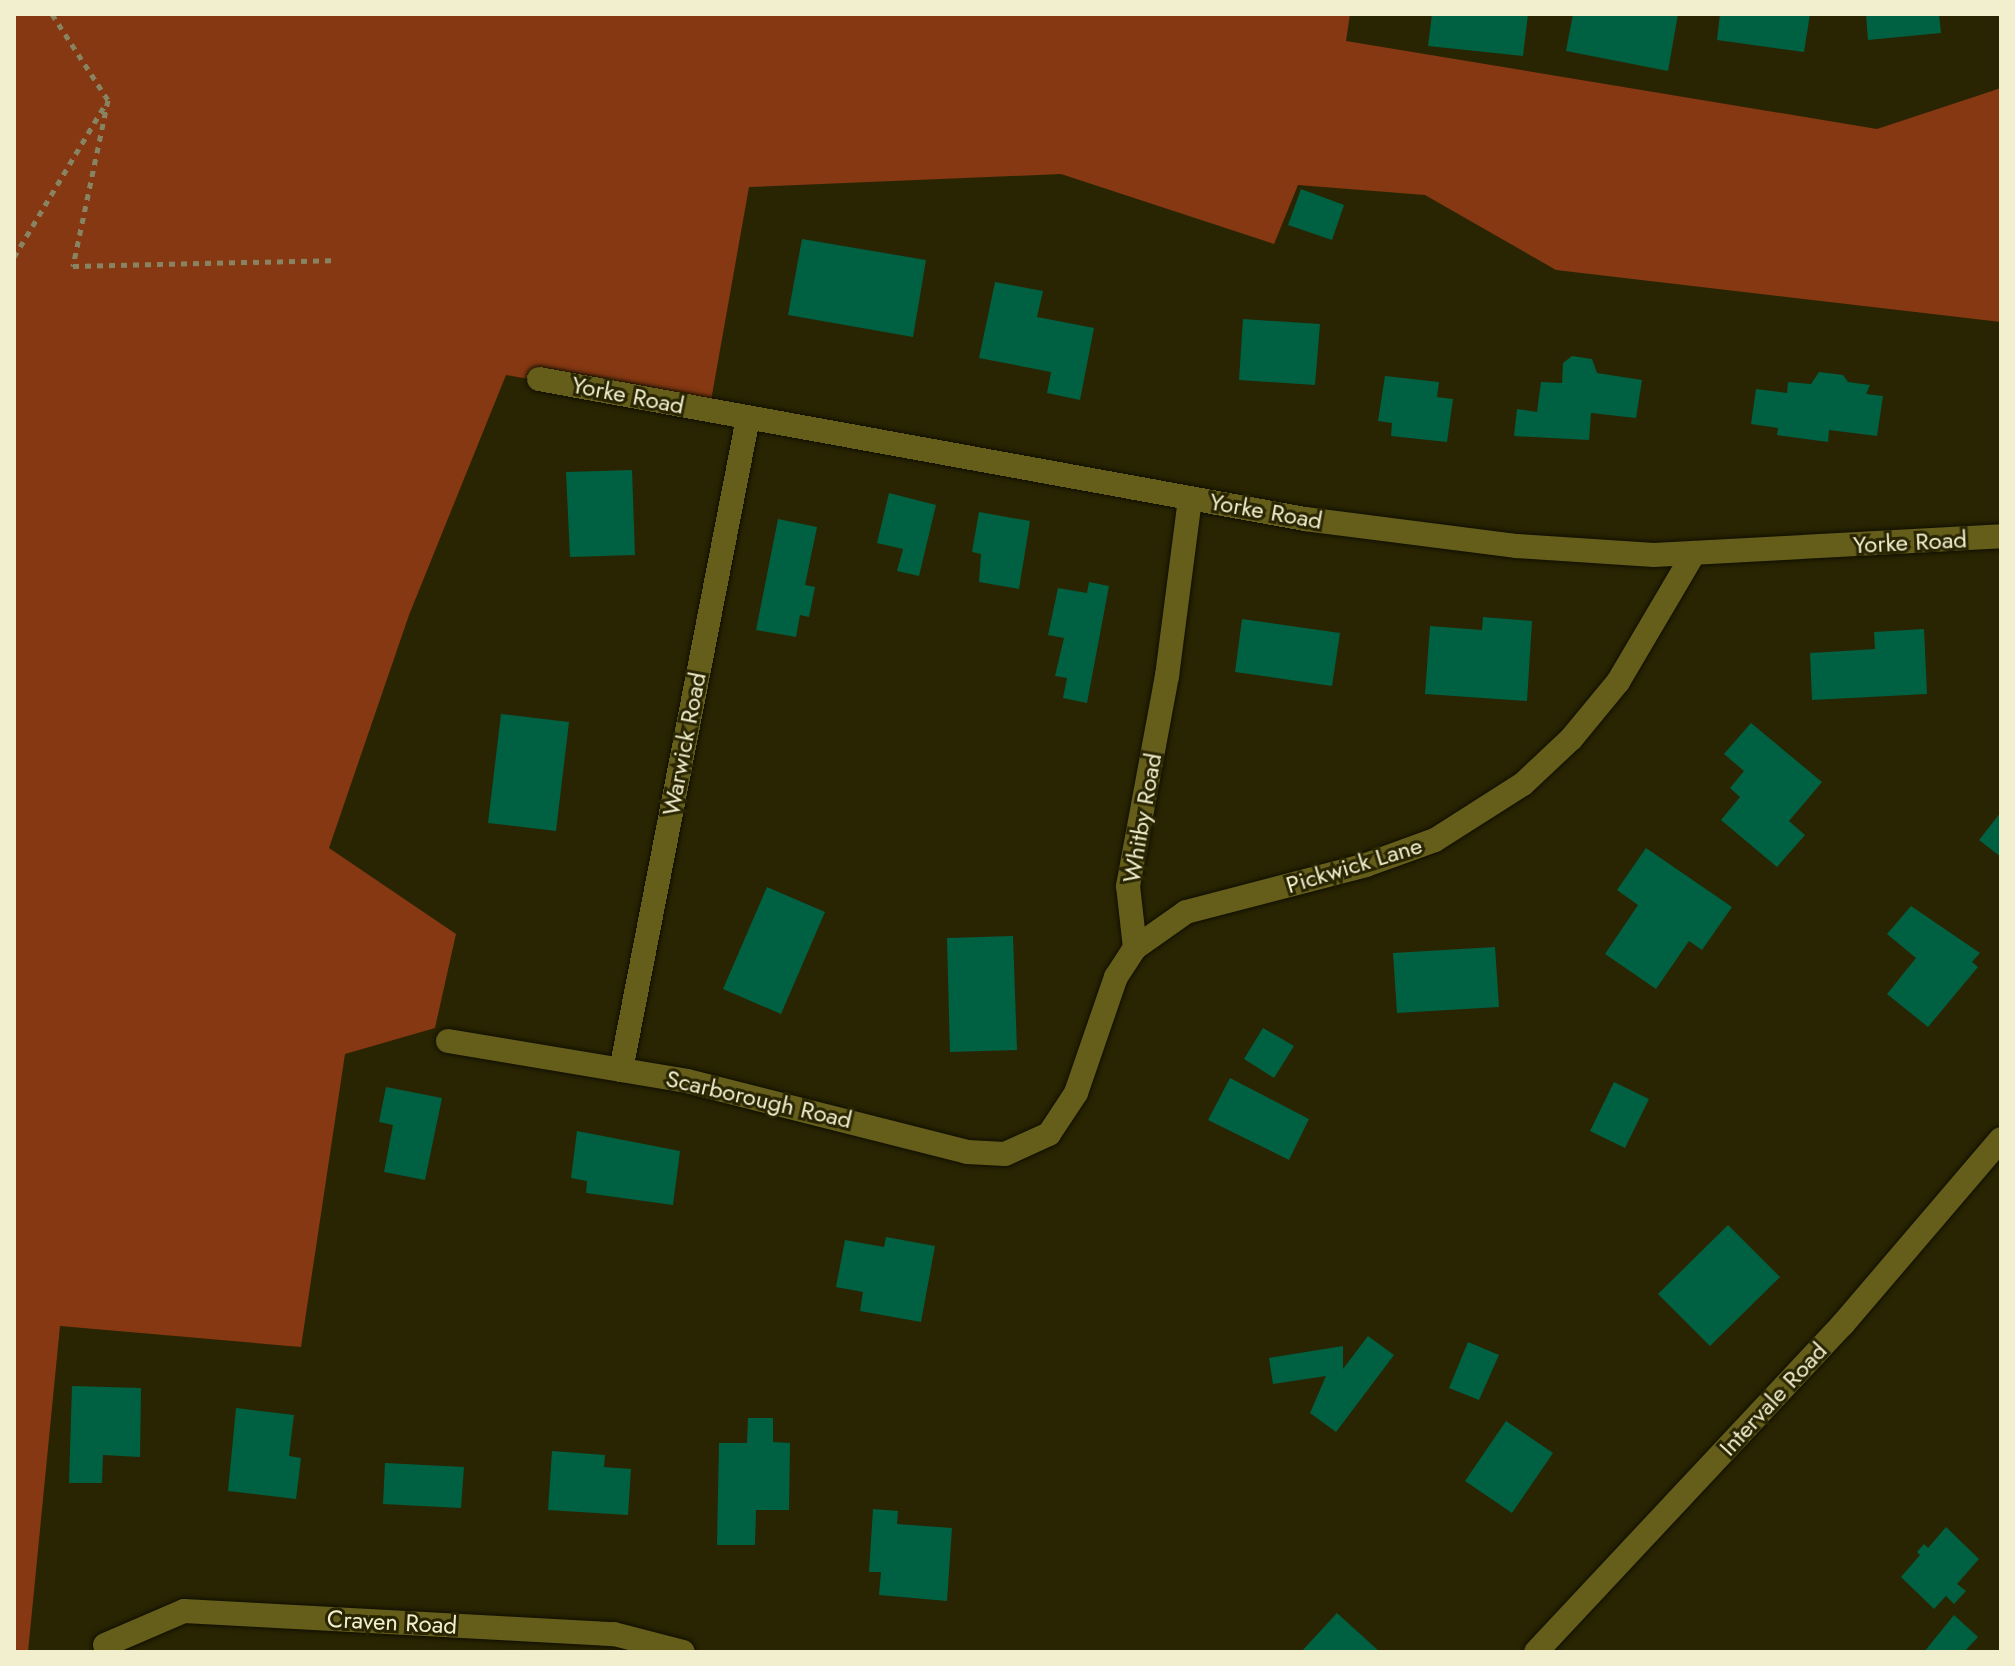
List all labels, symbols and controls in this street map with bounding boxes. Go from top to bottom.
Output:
street label: Yorke Road [569,370,687,420]
street label: Yorke Road [1207,487,1325,535]
street label: Yorke Road [1852,525,1968,559]
street label: Warwick Road [656,670,712,818]
street label: Whitby Road [1116,751,1168,885]
street label: Pickwick Lane [1282,831,1426,899]
street label: Scarborough Road [663,1064,855,1134]
street label: Intervale Road [1713,1336,1833,1462]
street label: Craven Road [326,1604,458,1640]

